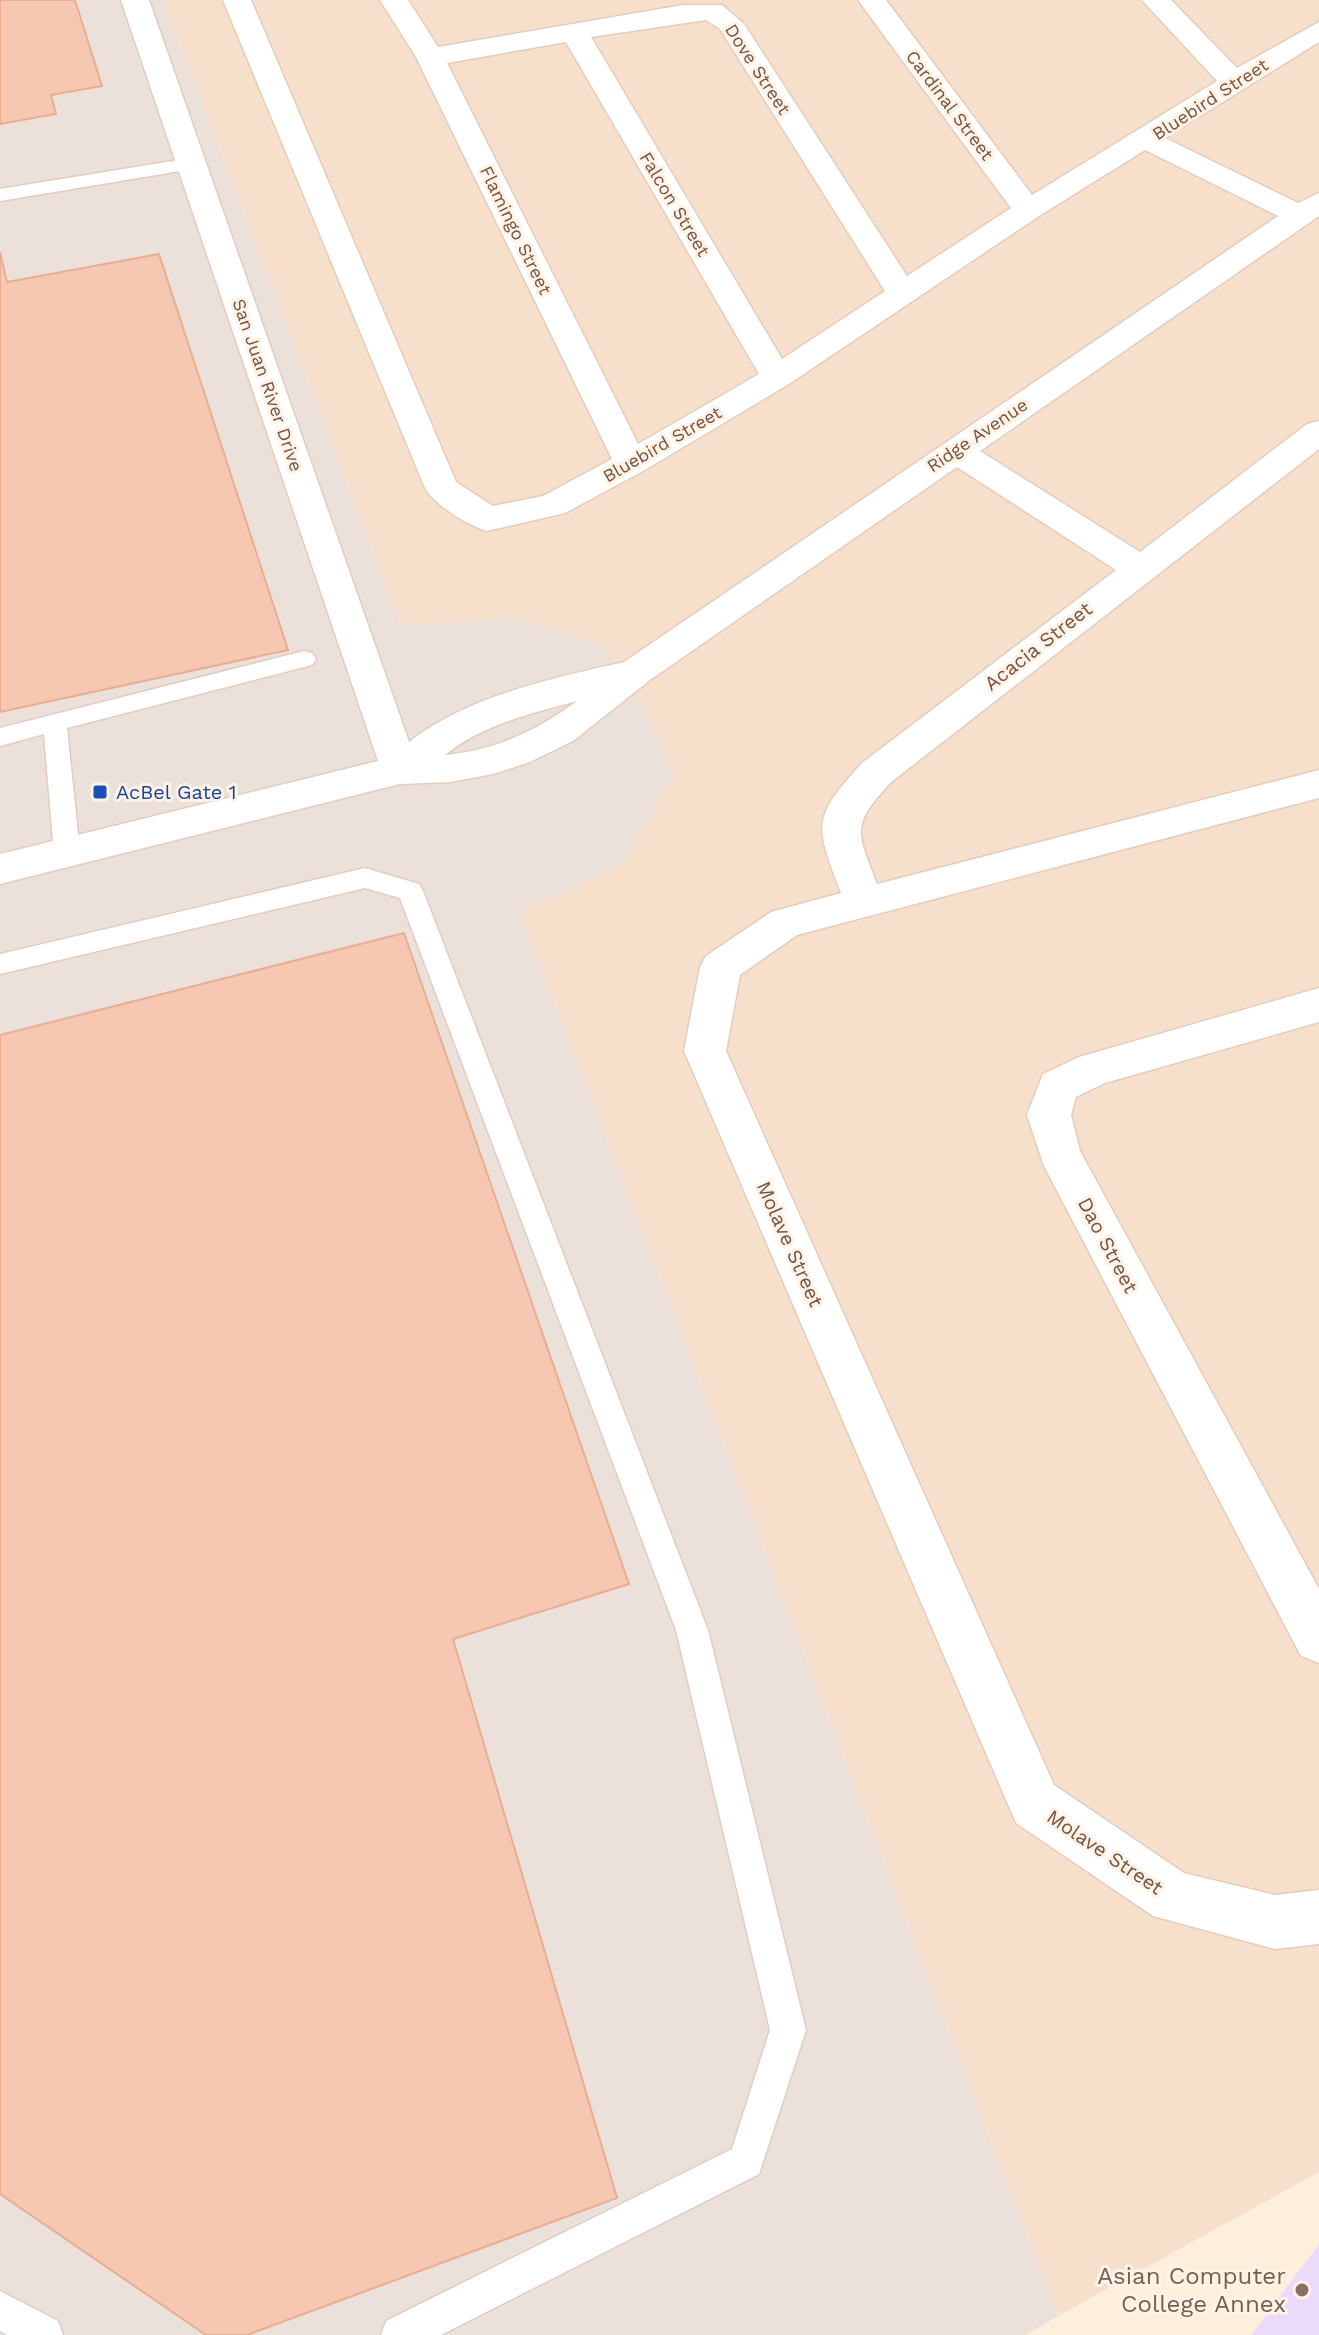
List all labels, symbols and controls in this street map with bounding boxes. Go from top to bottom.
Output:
street label: Dove Street [721,20,795,119]
street label: Cardinal Street [902,46,998,164]
street label: Bluebird Street [1148,54,1272,144]
street label: Falcon Street [636,148,715,260]
street label: Flamingo Street [476,162,556,298]
street label: San Juan River Drive [229,296,307,474]
street label: Ridge Avenue [923,394,1031,476]
street label: Bluebird Street [599,401,725,486]
street label: Acacia Street [979,596,1097,695]
place label: AcBel Gate 1 [116,780,237,804]
marker: AcBel Gate 1 [91,783,109,801]
street label: Molave Street [752,1177,829,1311]
street label: Dao Street [1073,1193,1143,1297]
street label: Molave Street [1042,1804,1168,1900]
place label: Asian Computer College Annex [1097,2262,1286,2318]
marker: Asian Computer College Annex [1293,2281,1311,2299]

